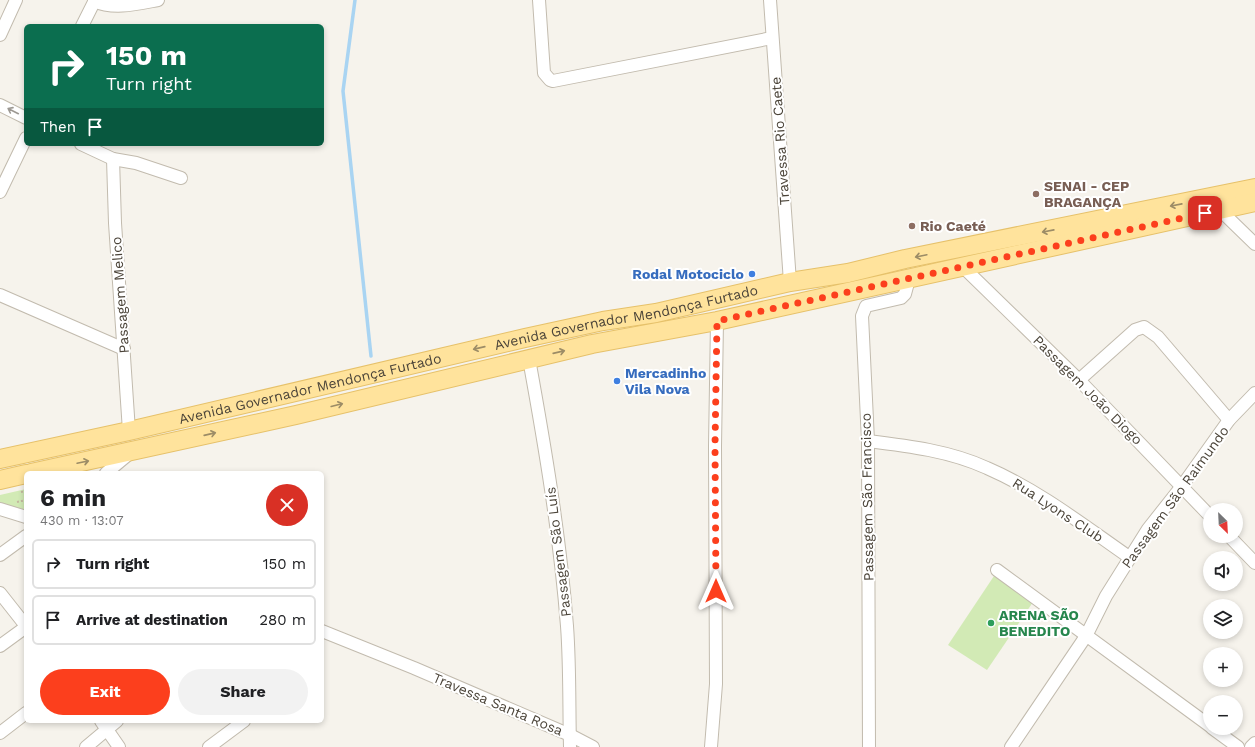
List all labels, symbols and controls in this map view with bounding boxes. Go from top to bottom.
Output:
text: 150 m [106,39,187,72]
icon: right [40,40,92,92]
text: Turn right [106,73,192,94]
street label: Travessa Rio Caete [768,76,792,206]
one-way arrow [7,107,19,115]
icon: arrive [84,116,106,138]
text: Then [40,118,76,136]
place label: SENAI - CEP BRAGANÇA [1044,178,1129,210]
marker: SENAI - CEP BRAGANÇA [1031,189,1041,199]
pin [1188,196,1222,230]
one-way arrow [1170,201,1183,209]
icon: arrive [1194,202,1216,224]
place label: Rio Caeté [920,218,986,234]
marker: Rio Caeté [907,221,917,231]
one-way arrow [1042,227,1055,235]
street label: Passagem Melico [108,236,132,354]
one-way arrow [915,252,928,260]
place label: Rodal Motociclo [632,266,744,282]
marker: Rodal Motociclo [747,269,757,279]
street label: Avenida Governador Mendonça Furtado [493,282,759,353]
street label: Passagem João Diogo [1030,332,1146,448]
one-way arrow [472,345,485,353]
one-way arrow [552,347,565,355]
street label: Avenida Governador Mendonça Furtado [177,350,443,427]
place label: Mercadinho Vila Nova [625,365,706,397]
marker: Mercadinho Vila Nova [612,376,622,386]
one-way arrow [330,400,343,408]
street label: Passagem São Francisco [858,413,876,581]
street label: Passagem São Raimundo [1118,423,1232,571]
one-way arrow [203,430,216,437]
one-way arrow [76,457,89,465]
street label: Rua Lyons Club [1010,475,1106,545]
text: 6 min [40,484,106,512]
button: close [266,484,308,526]
street label: Passagem São Luís [542,486,574,618]
north arrow [1203,503,1243,543]
map controls [1203,503,1243,735]
text: 430 m · 13:07 [40,513,124,528]
button: sound [1203,551,1243,591]
icon: right [42,553,64,575]
text: Turn right [76,555,149,573]
text: 150 m [263,555,306,573]
position arrow [695,570,737,612]
button: layers [1203,599,1243,639]
place label: ARENA SÃO BENEDITO [999,607,1079,639]
icon: arrive [42,609,64,631]
text: Arrive at destination [76,611,228,629]
text: 280 m [259,611,306,629]
marker: ARENA SÃO BENEDITO [986,618,996,628]
button: + [1203,647,1243,687]
button: Exit [40,669,170,715]
button: Share [178,669,308,715]
street label: Travessa Santa Rosa [431,669,565,739]
button: − [1203,695,1243,735]

